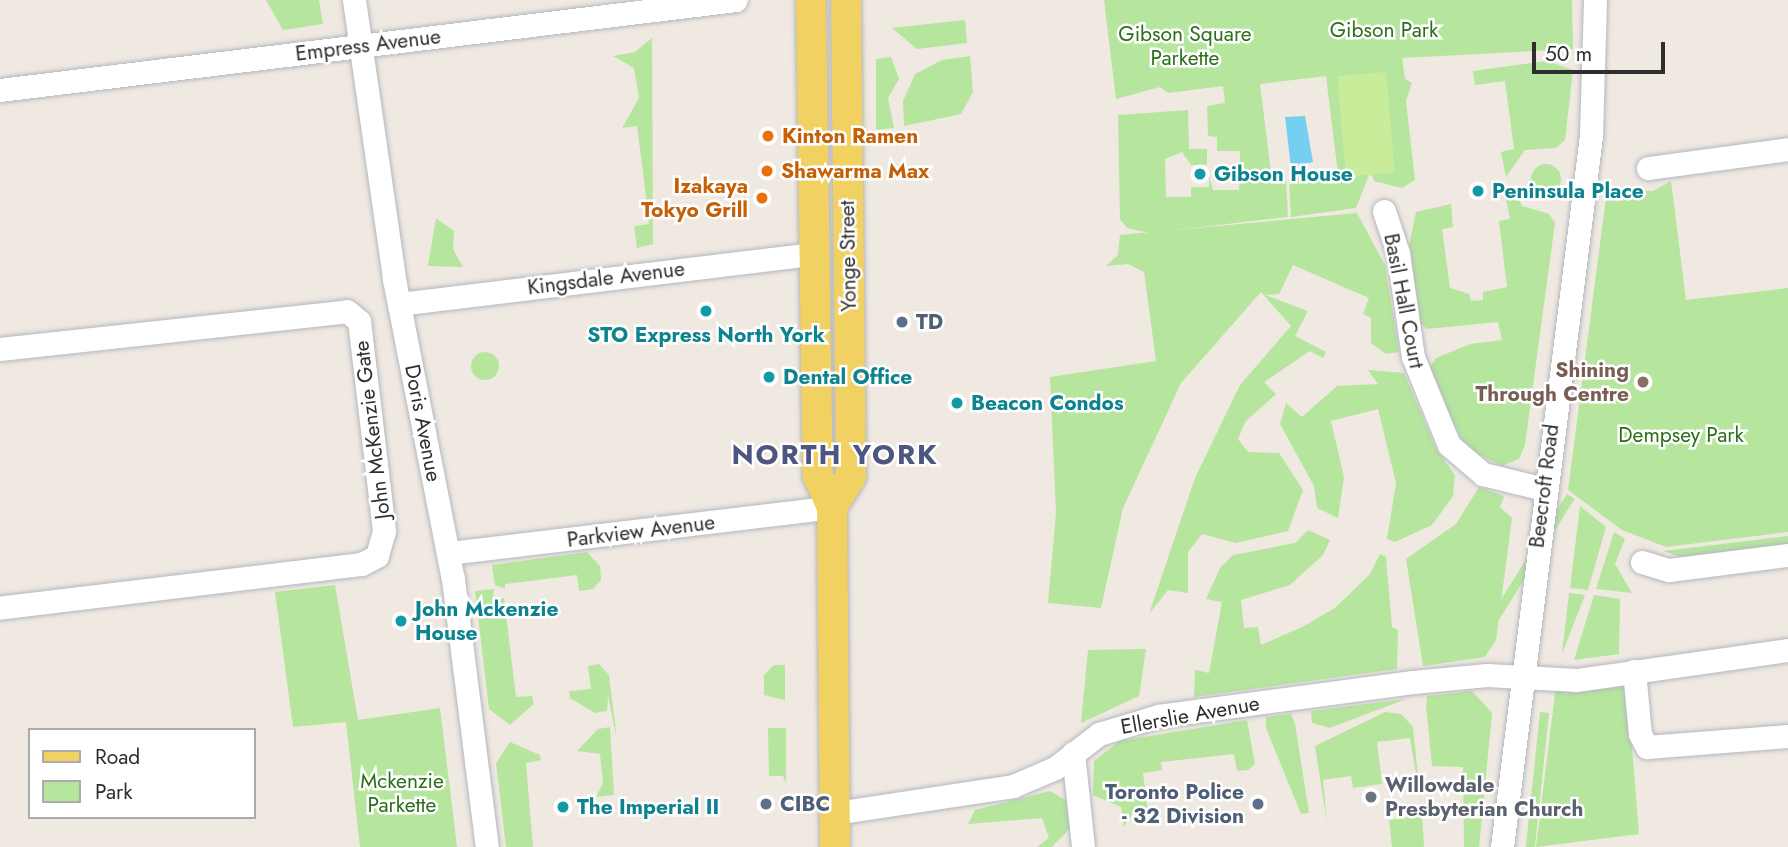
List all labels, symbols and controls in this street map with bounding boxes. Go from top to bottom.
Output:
park label: Gibson Park [1330,17,1438,43]
park label: Gibson Square Parkette [1118,21,1252,71]
street label: Empress Avenue [294,24,442,66]
scale bar [1536,28,1669,72]
text: 50 m [1545,39,1592,69]
place label: Kinton Ramen [782,123,918,149]
marker: Kinton Ramen [760,128,776,144]
place label: Shawarma Max [781,158,929,184]
place label: Gibson House [1214,161,1353,187]
marker: Shawarma Max [759,163,775,179]
marker: Gibson House [1192,166,1208,182]
place label: Izakaya Tokyo Grill [641,173,748,223]
place label: Peninsula Place [1492,178,1644,204]
marker: Peninsula Place [1470,183,1486,199]
marker: Izakaya Tokyo Grill [754,190,770,206]
street label: Yonge Street [834,200,862,312]
street label: Basil Hall Court [1379,231,1429,371]
street label: Kingsdale Avenue [526,256,686,300]
marker: STO Express North York [698,303,714,319]
place label: TD [916,309,943,335]
marker: TD [894,314,910,330]
place label: STO Express North York [587,322,825,348]
street label: John McKenzie Gate [349,339,395,521]
place label: Shining Through Centre [1476,357,1629,407]
street label: Doris Avenue [399,362,447,484]
place label: Dental Office [783,364,912,390]
marker: Dental Office [761,369,777,385]
marker: Shining Through Centre [1635,374,1651,390]
place label: Beacon Condos [971,390,1124,416]
marker: Beacon Condos [949,395,965,411]
park label: Dempsey Park [1618,422,1744,448]
street label: Beecroft Road [1524,423,1564,549]
district label: NORTH YORK [733,438,937,472]
street label: Parkview Avenue [566,509,716,553]
place label: John Mckenzie House [415,596,558,646]
marker: John Mckenzie House [393,613,409,629]
street label: Ellerslie Avenue [1119,690,1261,740]
legend [28,728,256,819]
text: Road [95,742,140,772]
park label: Mckenzie Parkette [360,768,444,818]
place label: Willowdale Presbyterian Church [1385,772,1583,822]
text: Park [95,777,132,807]
place label: Toronto Police - 32 Division [1105,779,1244,829]
marker: Willowdale Presbyterian Church [1363,789,1379,805]
place label: CIBC [780,791,830,817]
place label: The Imperial II [577,794,719,820]
marker: CIBC [758,796,774,812]
marker: Toronto Police - 32 Division [1250,796,1266,812]
marker: The Imperial II [555,799,571,815]

